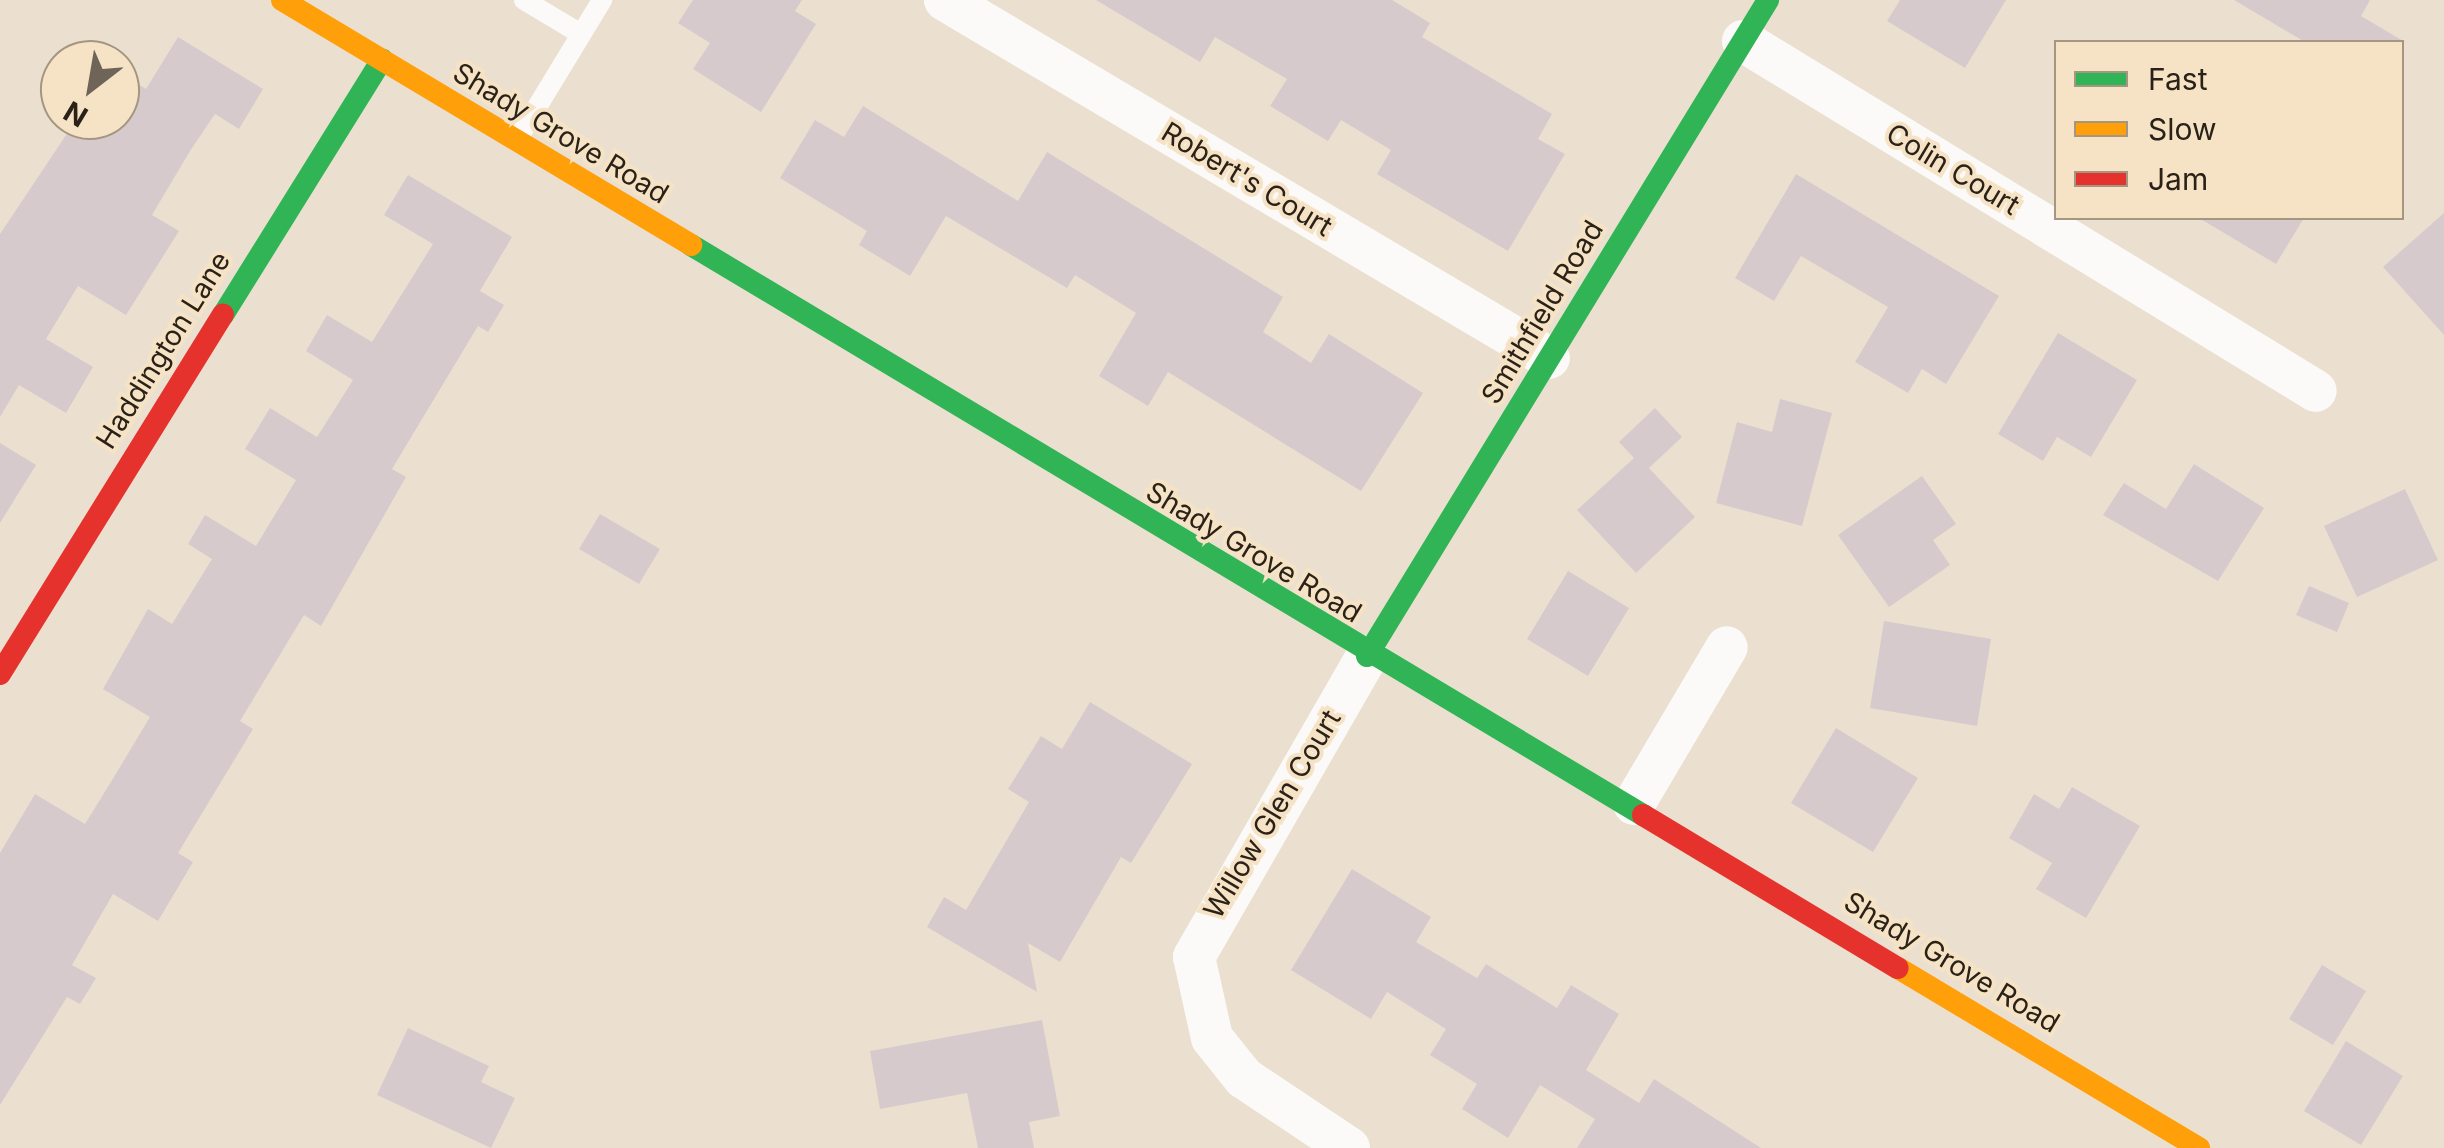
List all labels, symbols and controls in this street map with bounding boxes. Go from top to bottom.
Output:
north arrow [40,40,140,140]
legend [2054,40,2404,220]
street label: Shady Grove Road [447,55,675,211]
text: Fast [2148,61,2207,97]
text: N [58,94,93,134]
text: Slow [2148,111,2217,147]
street label: Robert's Court [1156,115,1338,243]
street label: Colin Court [1880,116,2026,222]
text: Jam [2148,161,2208,197]
street label: Smithfield Road [1474,214,1610,410]
street label: Haddington Lane [89,245,237,455]
street label: Shady Grove Road [1140,474,1368,630]
street label: Willow Glen Court [1196,704,1348,924]
street label: Shady Grove Road [1838,884,2066,1040]

